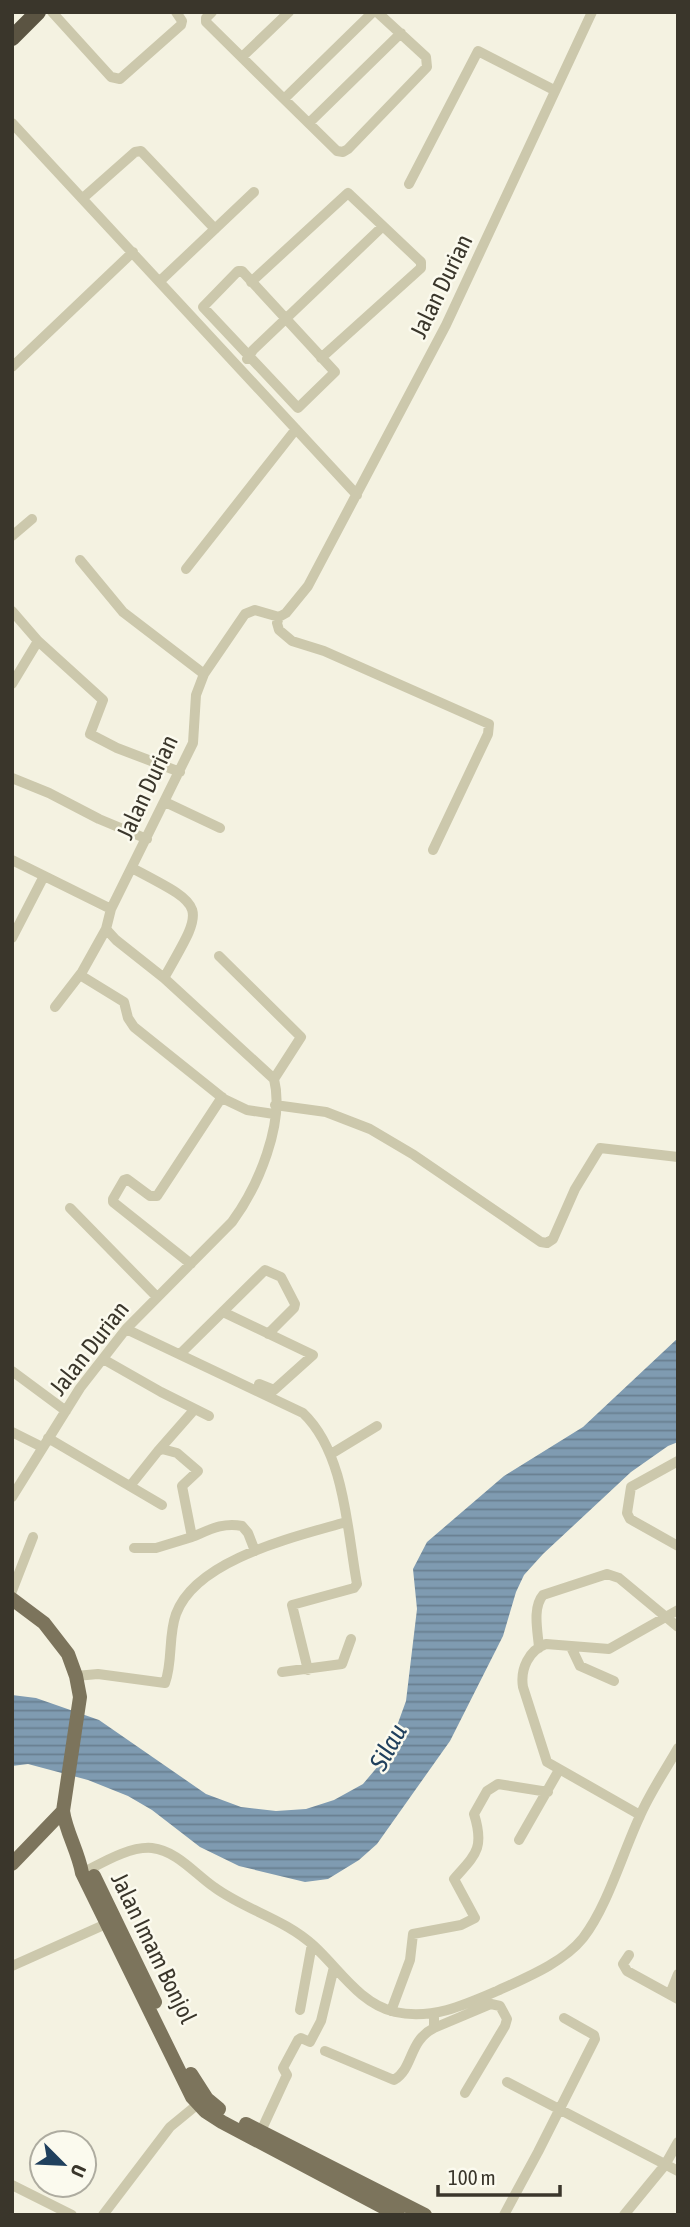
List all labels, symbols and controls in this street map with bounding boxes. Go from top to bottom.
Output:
street label: Jalan Durian [404,230,478,342]
street label: Jalan Durian [111,731,183,843]
street label: Jalan Durian [44,1296,134,1400]
water label: Silau [363,1719,413,1776]
street label: Jalan Imam Bonjol [106,1868,202,2028]
north arrow [28,2129,98,2199]
scale bar [438,2154,560,2198]
text: U [66,2161,91,2181]
text: 100 m [448,2165,496,2189]

